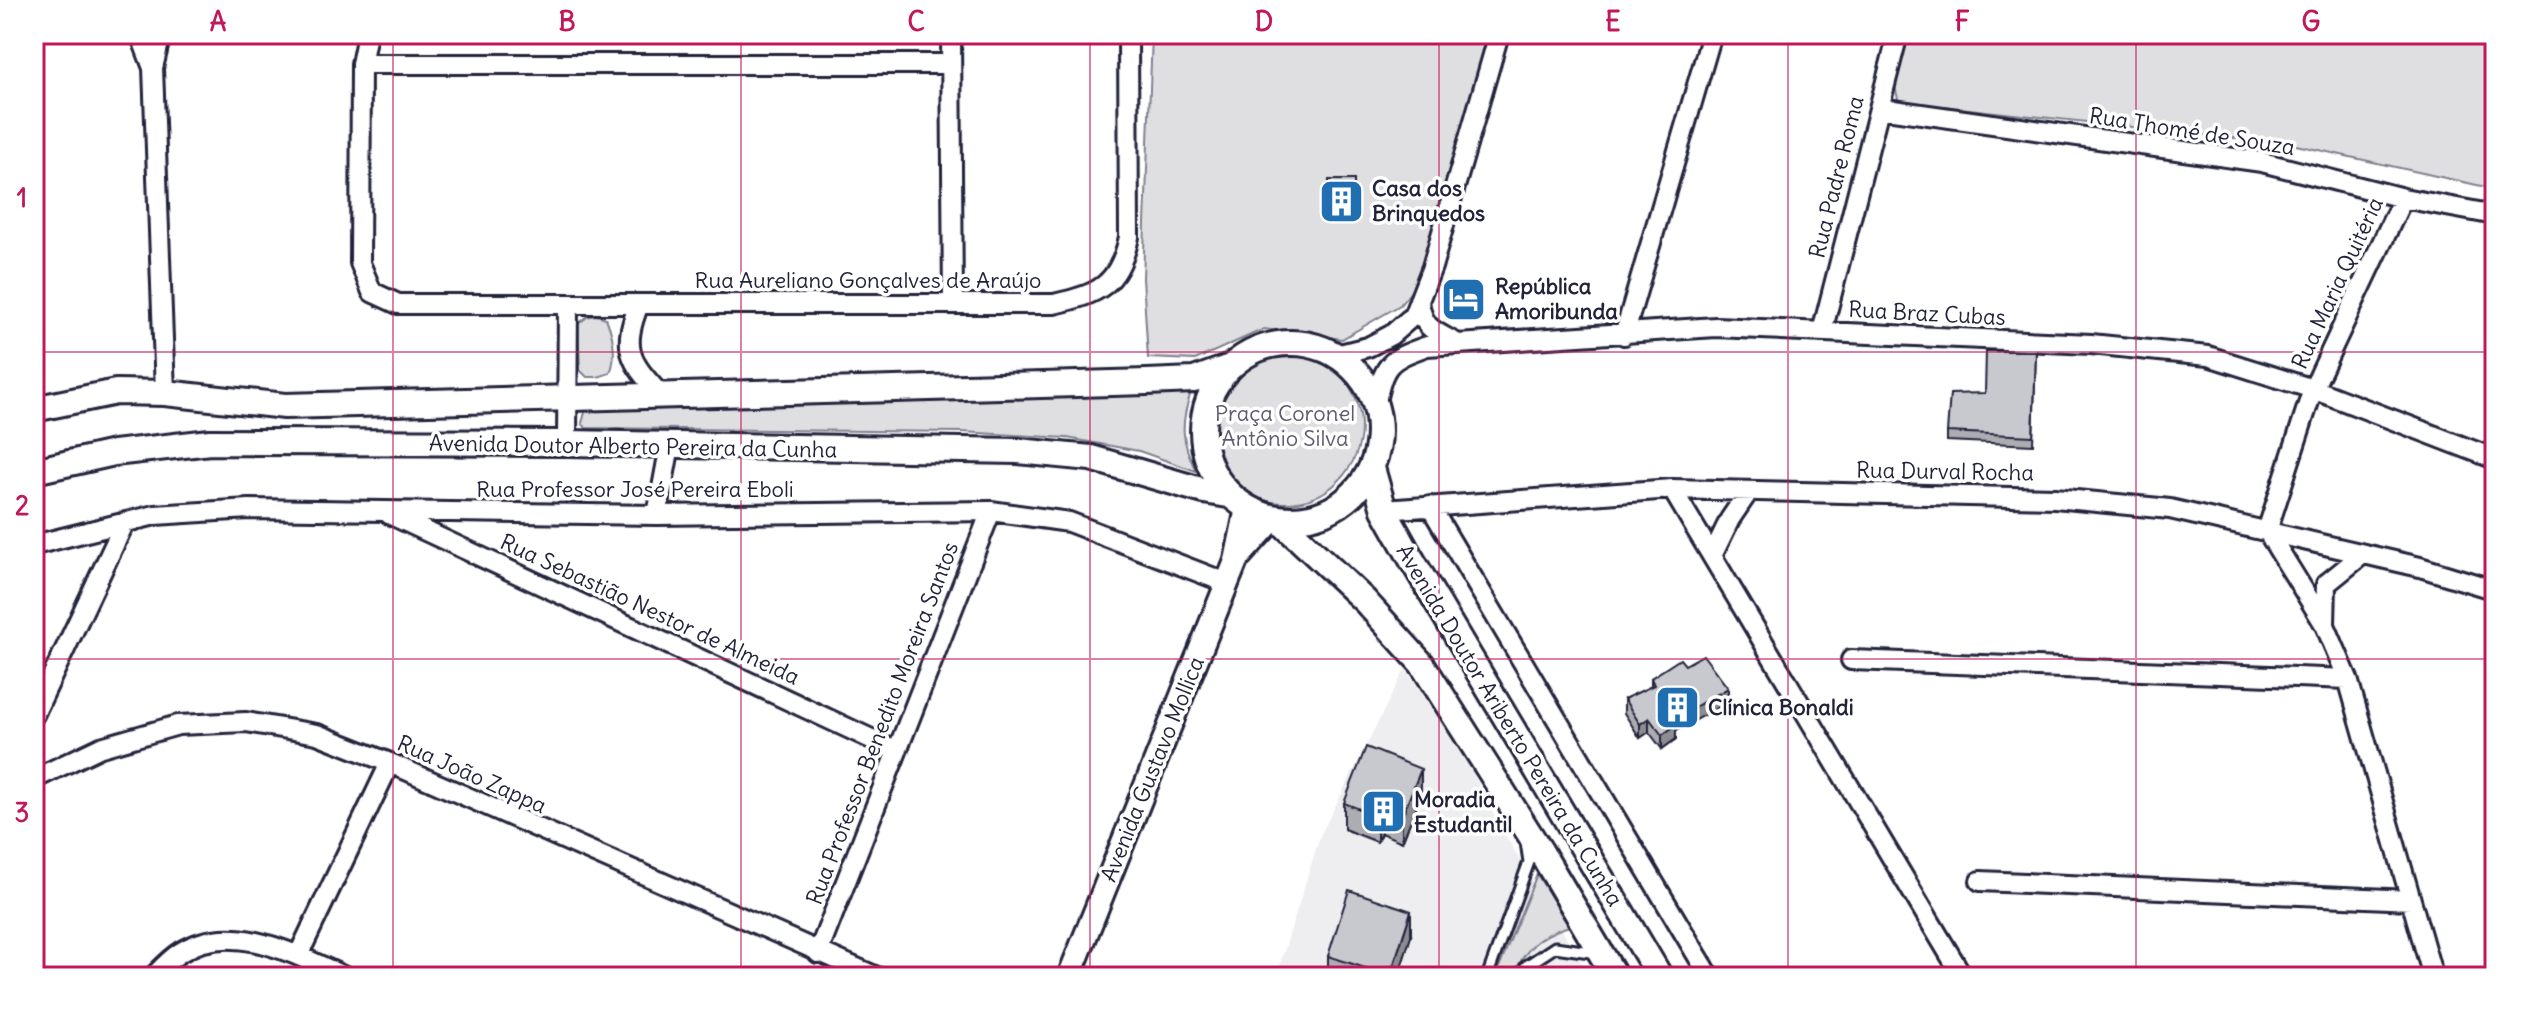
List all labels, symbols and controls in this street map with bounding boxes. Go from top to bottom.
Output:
text: A [210,5,227,38]
text: B [558,5,576,38]
text: C [907,5,925,38]
text: D [1255,5,1273,38]
text: E [1605,5,1621,38]
text: F [1955,5,1970,38]
text: G [2302,5,2321,38]
street label: Rua Padre Roma [1802,93,1870,261]
street label: Rua Thomé de Souza [2087,101,2297,161]
place label: Casa dos Brinquedos [1372,174,1485,227]
building icon: Casa dos Brinquedos [1317,177,1365,225]
text: 1 [17,181,27,214]
street label: Rua Maria Quitéria [2285,193,2389,373]
street label: Rua Aureliano Gonçalves de Araújo [695,266,1041,294]
place label: República Amoribunda [1495,272,1618,325]
hotel icon: República Amoribunda [1440,275,1488,323]
street label: Rua Braz Cubas [1848,295,2006,331]
park label: Praça Coronel Antônio Silva [1215,399,1355,452]
street label: Avenida Doutor Alberto Pereira da Cunha [429,428,837,464]
street label: Rua Durval Rocha [1856,455,2034,487]
street label: Rua Professor José Pereira Eboli [476,475,794,503]
text: 2 [15,489,29,522]
street label: Rua Sebastião Nestor de Almeida [496,527,804,691]
street label: Rua Professor Benedito Moreira Santos [800,538,964,908]
street label: Avenida Doutor Ariberto Pereira da Cunha [1391,539,1629,911]
street label: Avenida Gustavo Mollica [1094,652,1210,886]
building icon: Clínica Bonaldi [1653,683,1701,731]
place label: Clínica Bonaldi [1708,693,1854,721]
street label: Rua João Zappa [393,729,551,819]
place label: Moradia Estudantil [1414,785,1512,838]
building icon: Moradia Estudantil [1359,788,1407,836]
text: 3 [15,796,29,829]

